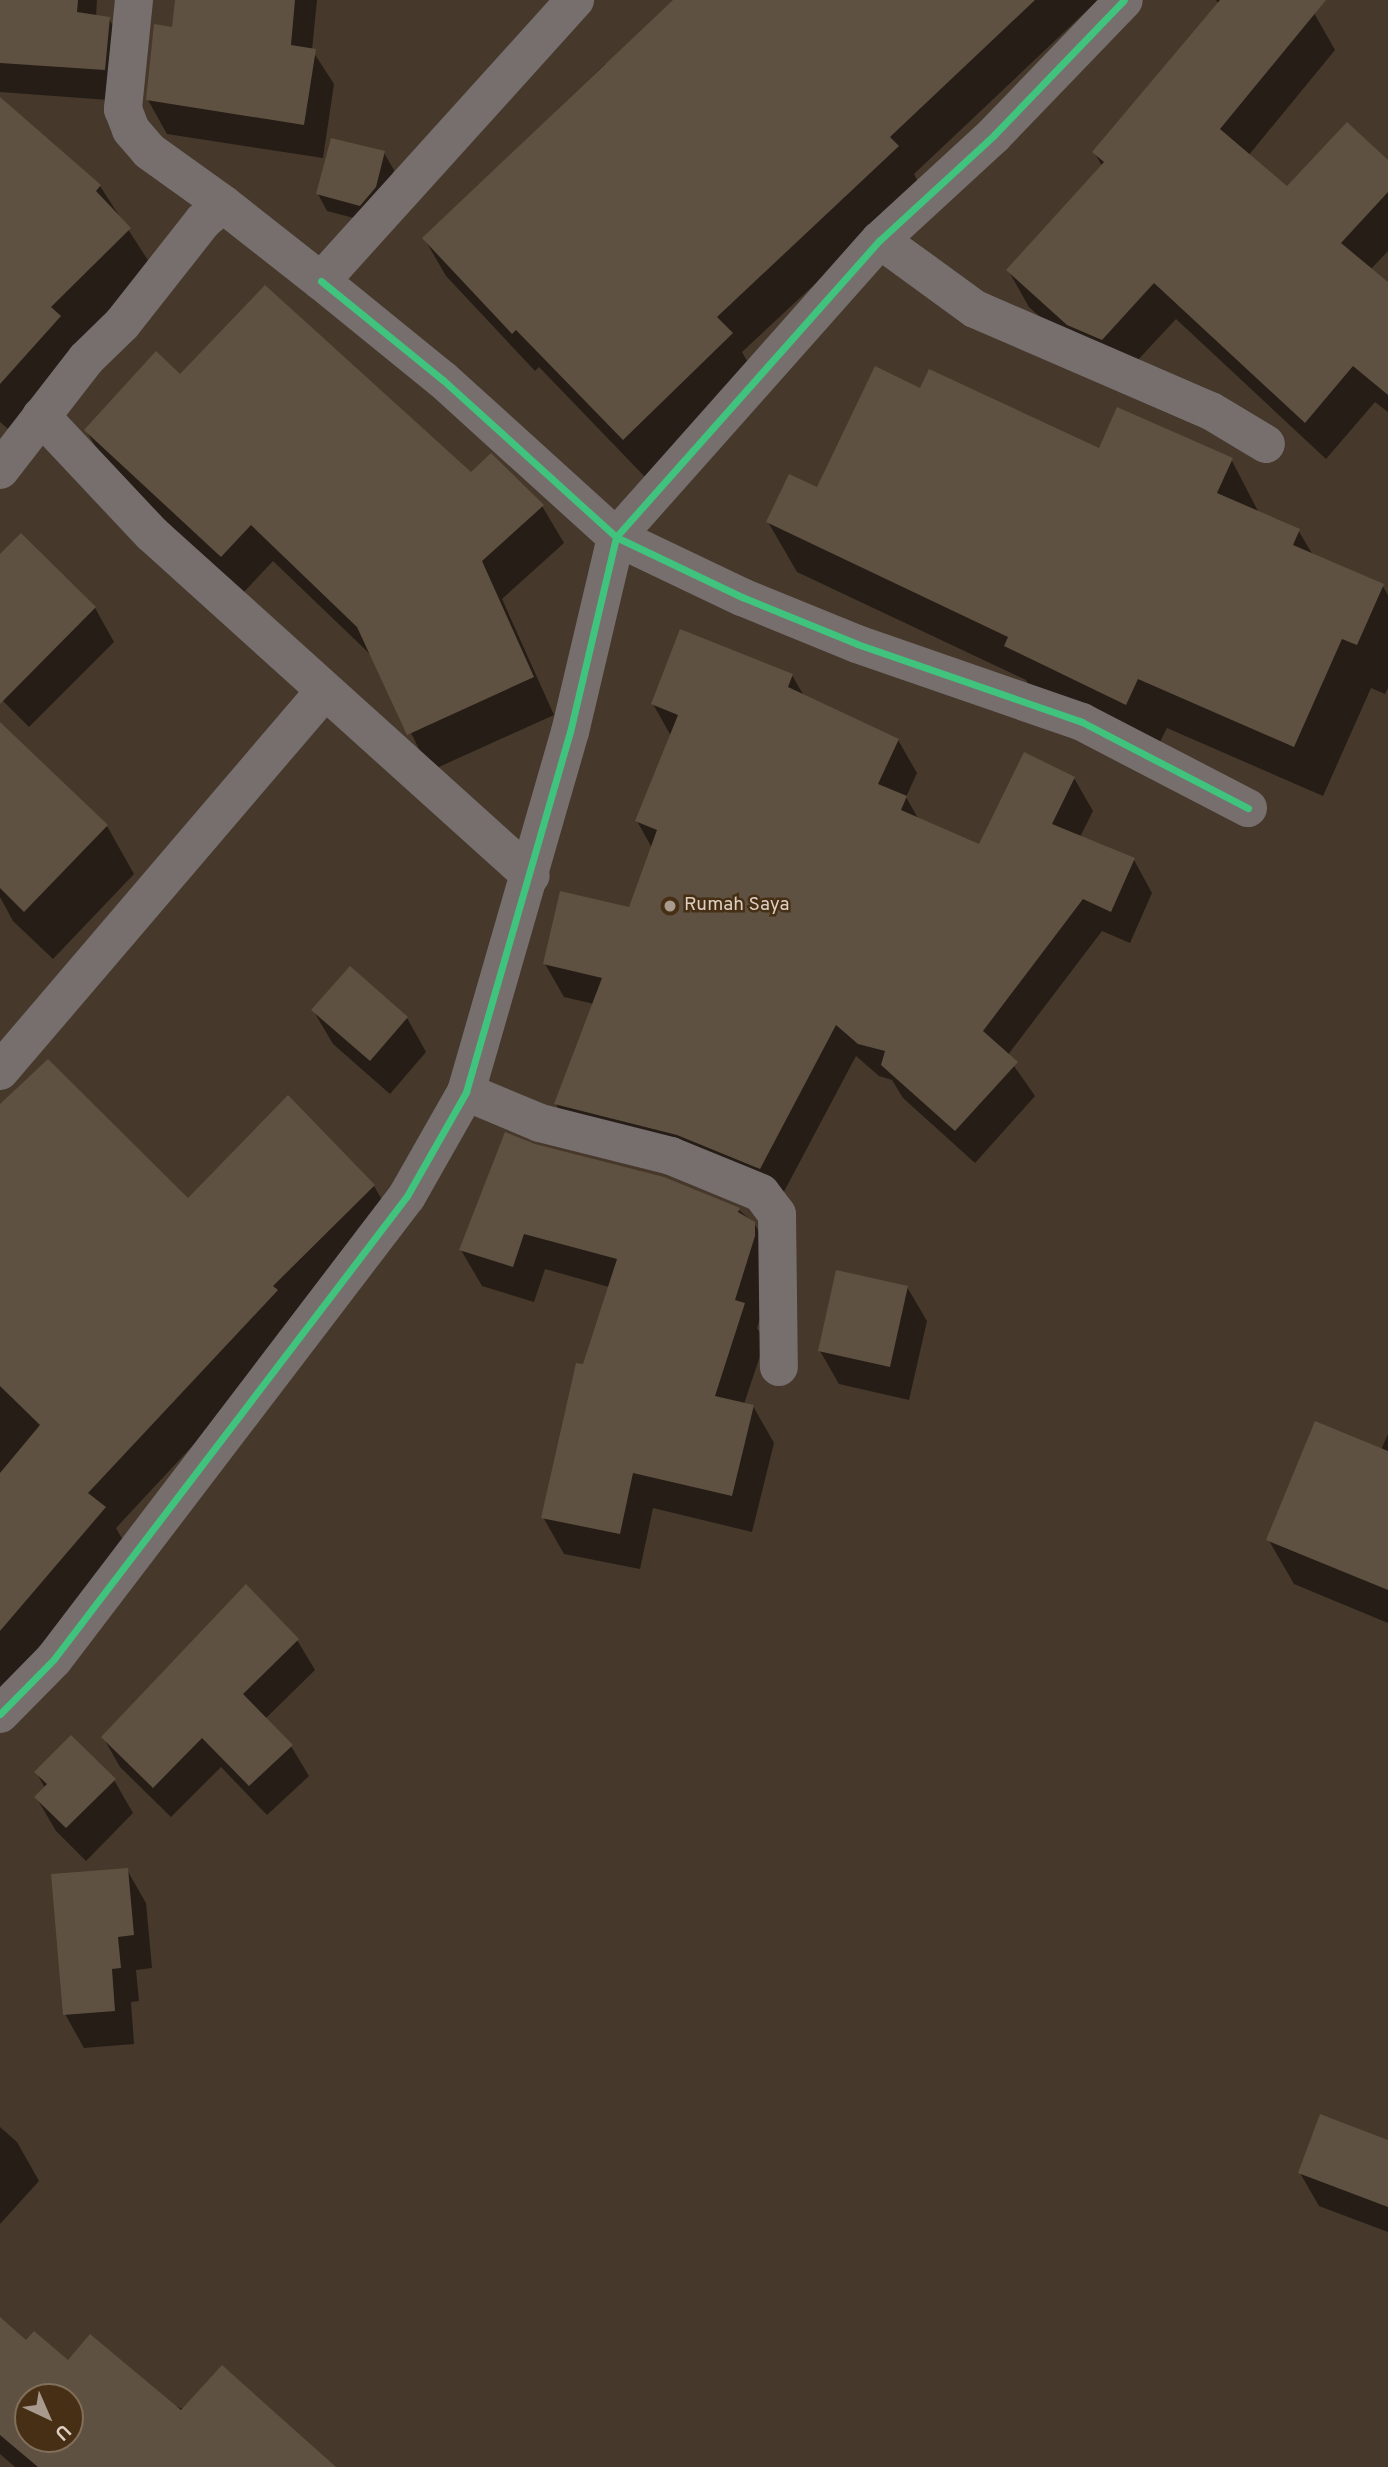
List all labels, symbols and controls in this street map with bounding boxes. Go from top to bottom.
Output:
place label: Rumah Saya [684,895,790,917]
marker: Rumah Saya [662,898,678,914]
north arrow [14,2383,84,2453]
text: U [49,2418,75,2445]

